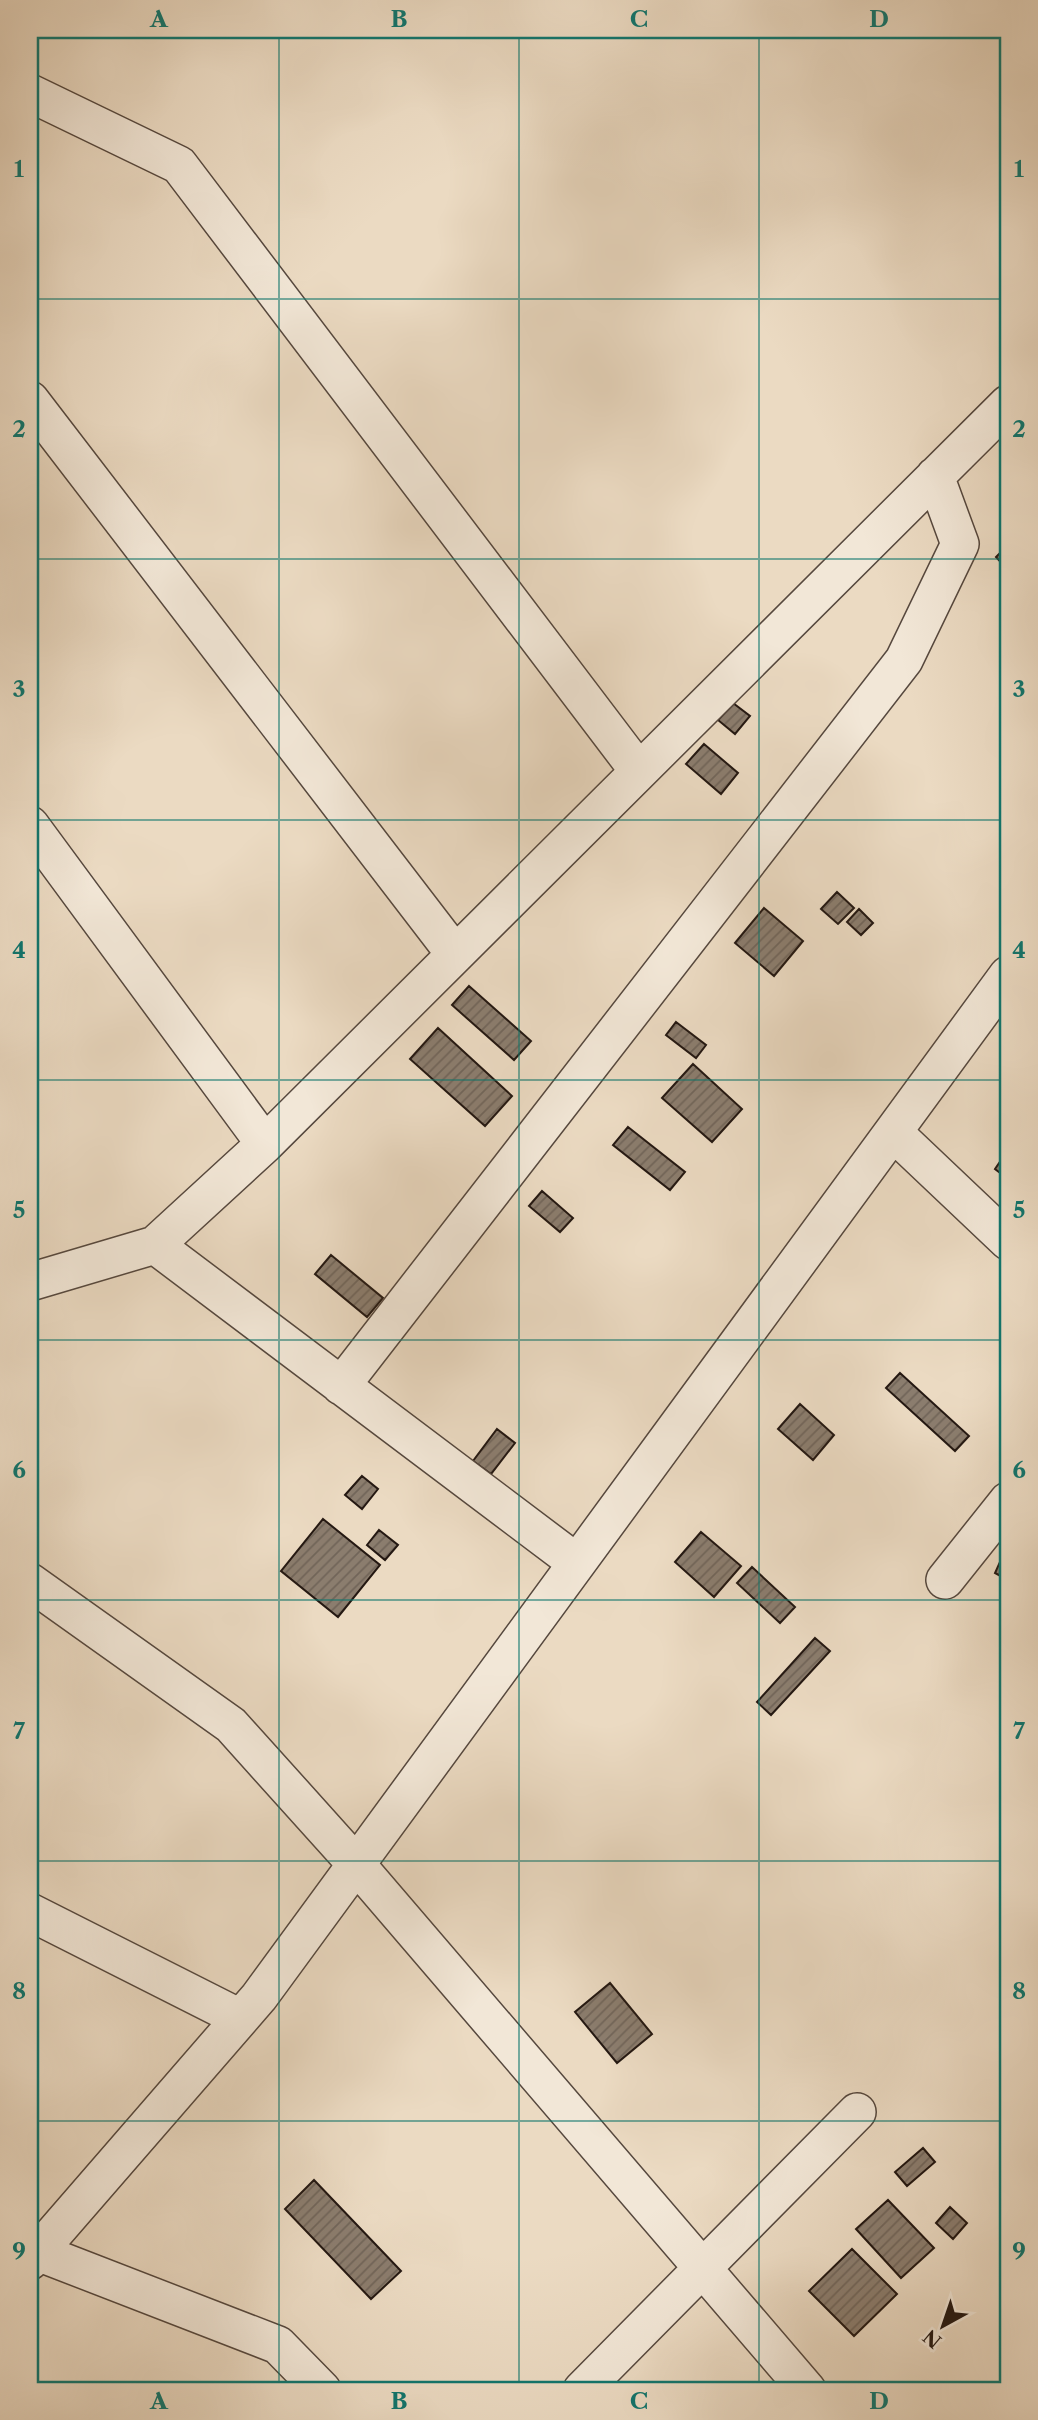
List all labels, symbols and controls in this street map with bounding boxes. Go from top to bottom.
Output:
text: A [149,5,169,33]
text: B [390,5,408,33]
text: C [630,5,648,33]
text: D [869,5,889,33]
text: 1 [14,155,25,183]
text: 1 [1014,155,1025,183]
text: 2 [12,415,26,443]
text: 2 [1012,415,1026,443]
text: 3 [13,675,26,703]
text: 3 [1013,675,1026,703]
text: 4 [12,936,26,964]
text: 4 [1012,936,1026,964]
text: 5 [13,1196,25,1224]
text: 5 [1013,1196,1025,1224]
text: 6 [12,1456,26,1484]
text: 6 [1012,1456,1026,1484]
text: 7 [13,1717,25,1745]
text: 7 [1013,1717,1025,1745]
text: 8 [12,1977,26,2005]
text: 8 [1012,1977,1026,2005]
text: 9 [12,2237,26,2265]
text: 9 [1012,2237,1026,2265]
north arrow [908,2290,978,2360]
text: N [919,2325,946,2353]
text: A [149,2387,169,2415]
text: B [390,2387,408,2415]
text: C [630,2387,648,2415]
text: D [869,2387,889,2415]

